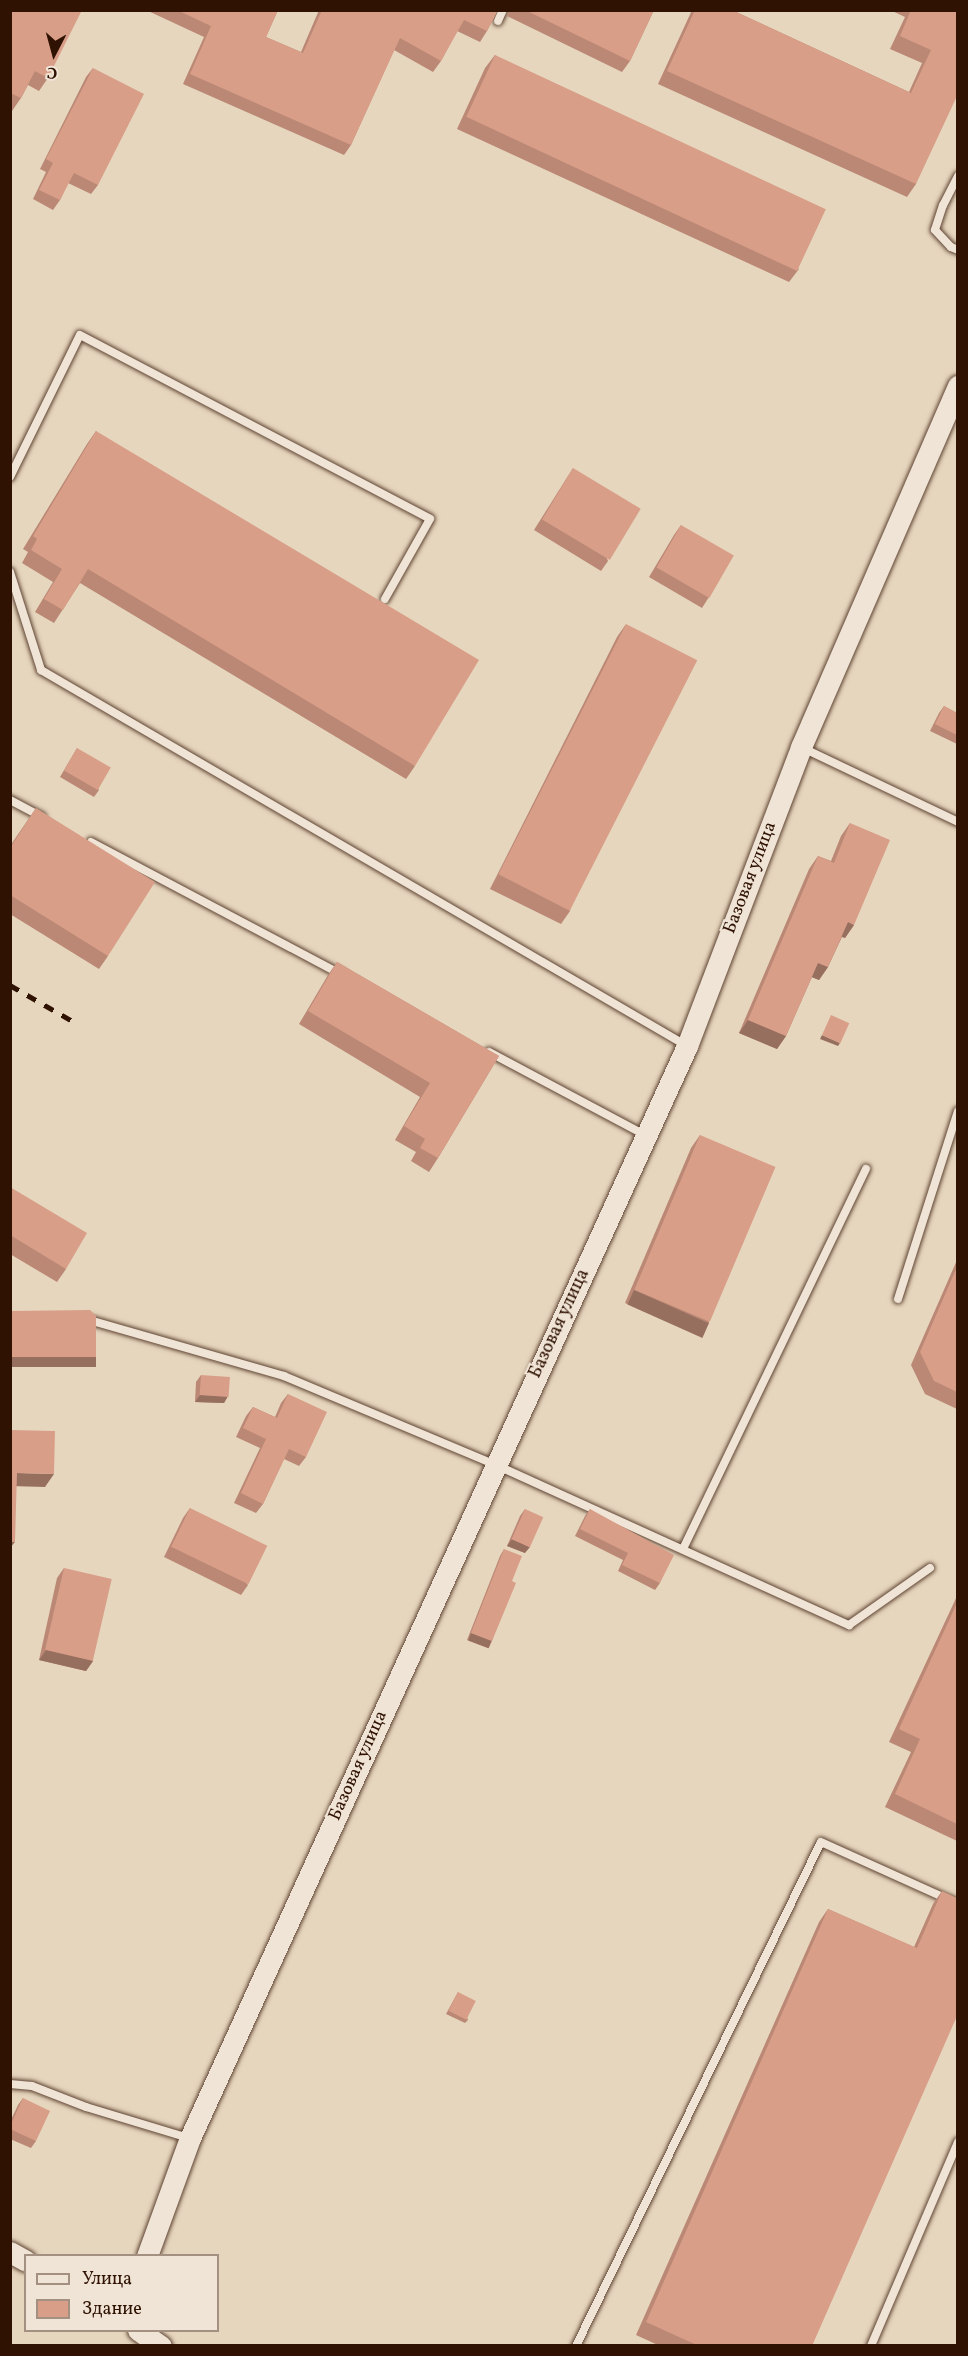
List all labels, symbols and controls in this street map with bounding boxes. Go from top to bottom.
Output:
north arrow [24,24,84,84]
text: С [46,60,58,83]
street label: Базовая улица [720,819,782,937]
street label: Базовая улица [525,1266,595,1382]
street label: Базовая улица [325,1707,393,1825]
legend [24,2254,219,2332]
text: Улица [82,2267,132,2292]
text: Здание [82,2297,142,2322]

